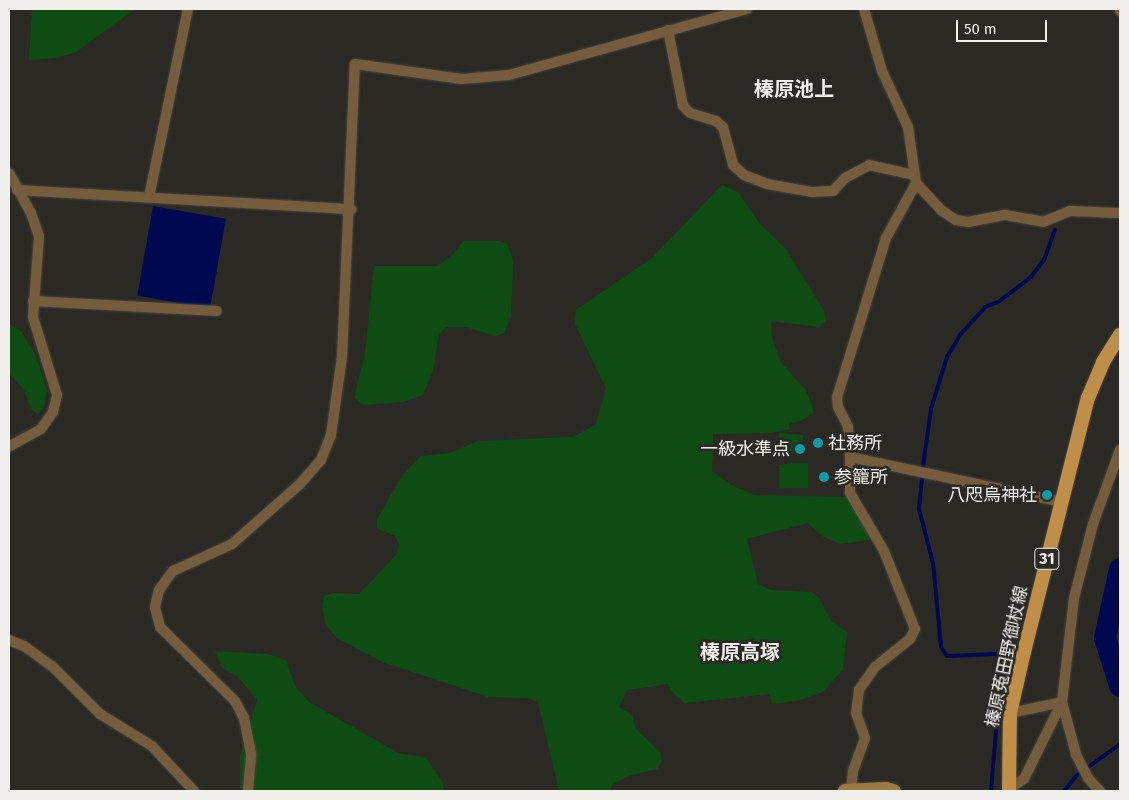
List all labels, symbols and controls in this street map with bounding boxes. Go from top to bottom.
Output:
scale bar [959,10,1050,42]
text: 50 m [964,20,997,38]
district label: 榛原池上 [754,77,834,101]
place label: 社務所 [828,432,882,454]
marker: 社務所 [812,437,824,449]
place label: 一級水準点 [700,438,790,460]
marker: 一級水準点 [794,443,806,455]
place label: 参籠所 [834,466,888,488]
marker: 参籠所 [818,471,830,483]
place label: 八咫烏神社 [947,484,1037,506]
marker: 八咫烏神社 [1041,489,1053,501]
road number: 31 [1033,546,1061,572]
street label: 榛原菟田野御杖線 [981,584,1033,730]
district label: 榛原高塚 [700,640,780,664]

